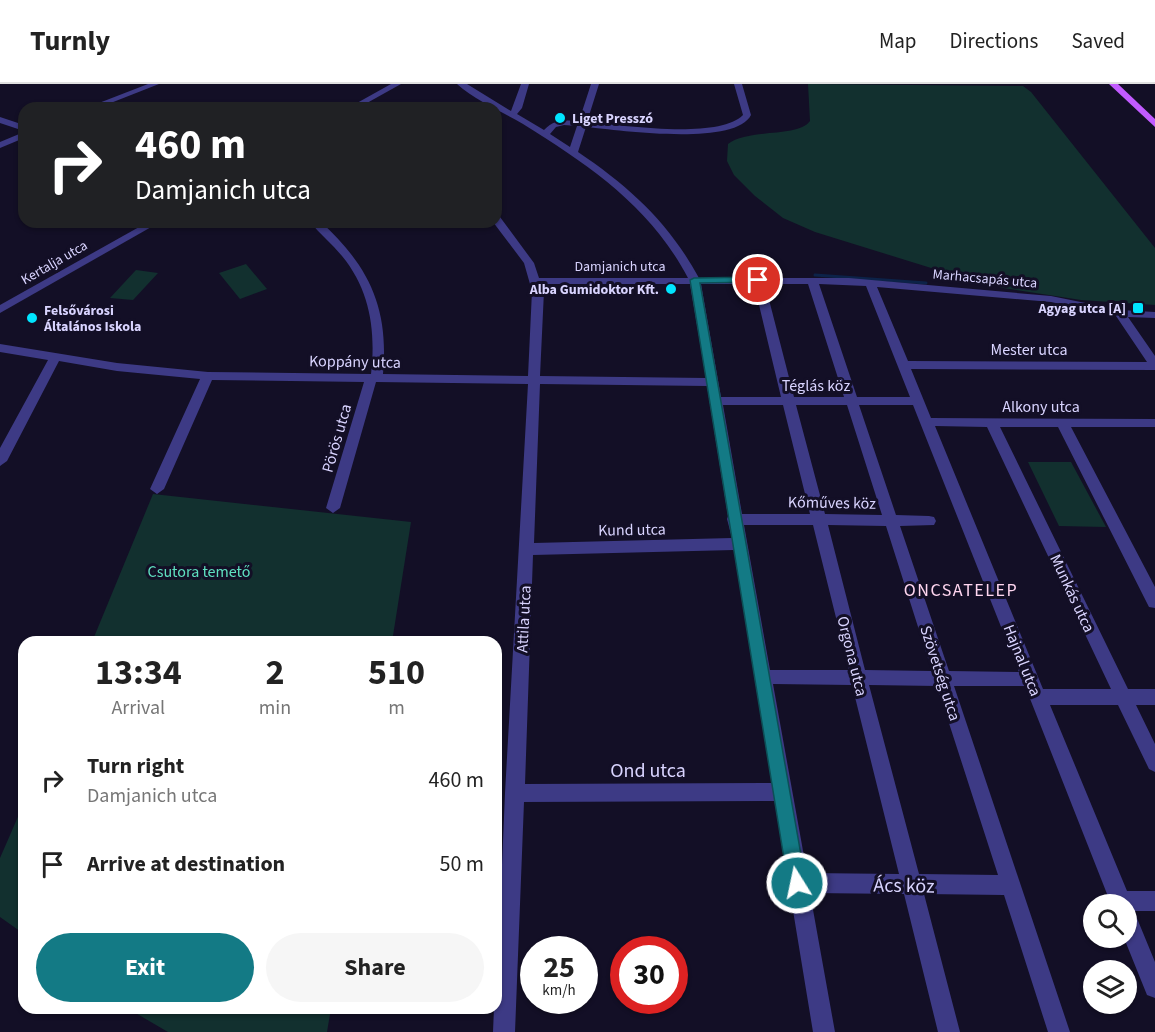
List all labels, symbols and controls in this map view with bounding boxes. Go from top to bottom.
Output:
text: Turnly [30,21,110,61]
text: Map [879,26,917,56]
text: Directions [950,26,1038,56]
text: Saved [1071,26,1125,56]
place label: Liget Presszó [572,109,653,129]
marker: Liget Presszó [553,111,567,125]
text: 460 m [135,115,246,175]
icon: right [36,126,114,204]
text: Damjanich utca [135,171,311,210]
street label: Kertalja utca [18,236,91,290]
pin [732,254,783,305]
street label: Damjanich utca [574,257,666,277]
icon: arrive [741,263,774,296]
street label: Marhacsapás utca [932,264,1038,294]
place label: Alba Gumidoktor Kft. [529,280,659,300]
marker: Alba Gumidoktor Kft. [664,282,678,296]
place label: Agyag utca [A] [1037,299,1126,319]
place label: Felsővárosi Általános Iskola [43,301,141,337]
marker: Agyag utca [A] [1131,301,1145,315]
marker: Felsővárosi Általános Iskola [25,311,39,325]
street label: Mester utca [991,339,1067,361]
street label: Koppány utca [309,350,401,374]
street label: Téglás köz [782,375,850,397]
street label: Alkony utca [1002,396,1080,418]
street label: Pörös utca [317,401,357,475]
street label: Kőműves köz [788,491,876,515]
street label: Kund utca [598,518,666,542]
street label: Munkás utca [1044,551,1100,636]
park label: Csutora temető [148,561,250,583]
district label: ONCSATELEP [904,578,1018,603]
street label: Attila utca [511,585,537,653]
street label: Orgona utca [831,614,873,699]
street label: Hajnal utca [998,621,1046,700]
street label: Szövetség utca [914,623,966,724]
text: 13:34 [95,647,182,698]
text: 2 [265,647,284,698]
text: 510 [368,647,425,698]
text: Arrival [111,694,165,722]
text: min [259,694,291,722]
text: m [388,694,405,722]
text: Turn right [87,750,184,782]
street label: Ond utca [610,757,686,785]
icon: right [36,764,69,797]
text: 460 m [429,764,484,796]
text: Damjanich utca [87,782,217,810]
icon: arrive [36,848,69,881]
text: Arrive at destination [87,848,285,880]
text: 50 m [439,848,484,880]
position arrow [765,851,829,915]
street label: Ács köz [873,871,935,901]
map controls [1083,894,1137,1014]
button: search [1083,894,1137,948]
button: Exit [36,933,254,1002]
button: Share [266,933,484,1002]
speed limit sign: 30 [610,936,688,1014]
text: 25 [543,946,575,989]
button: layers [1083,960,1137,1014]
text: km/h [542,980,576,1001]

